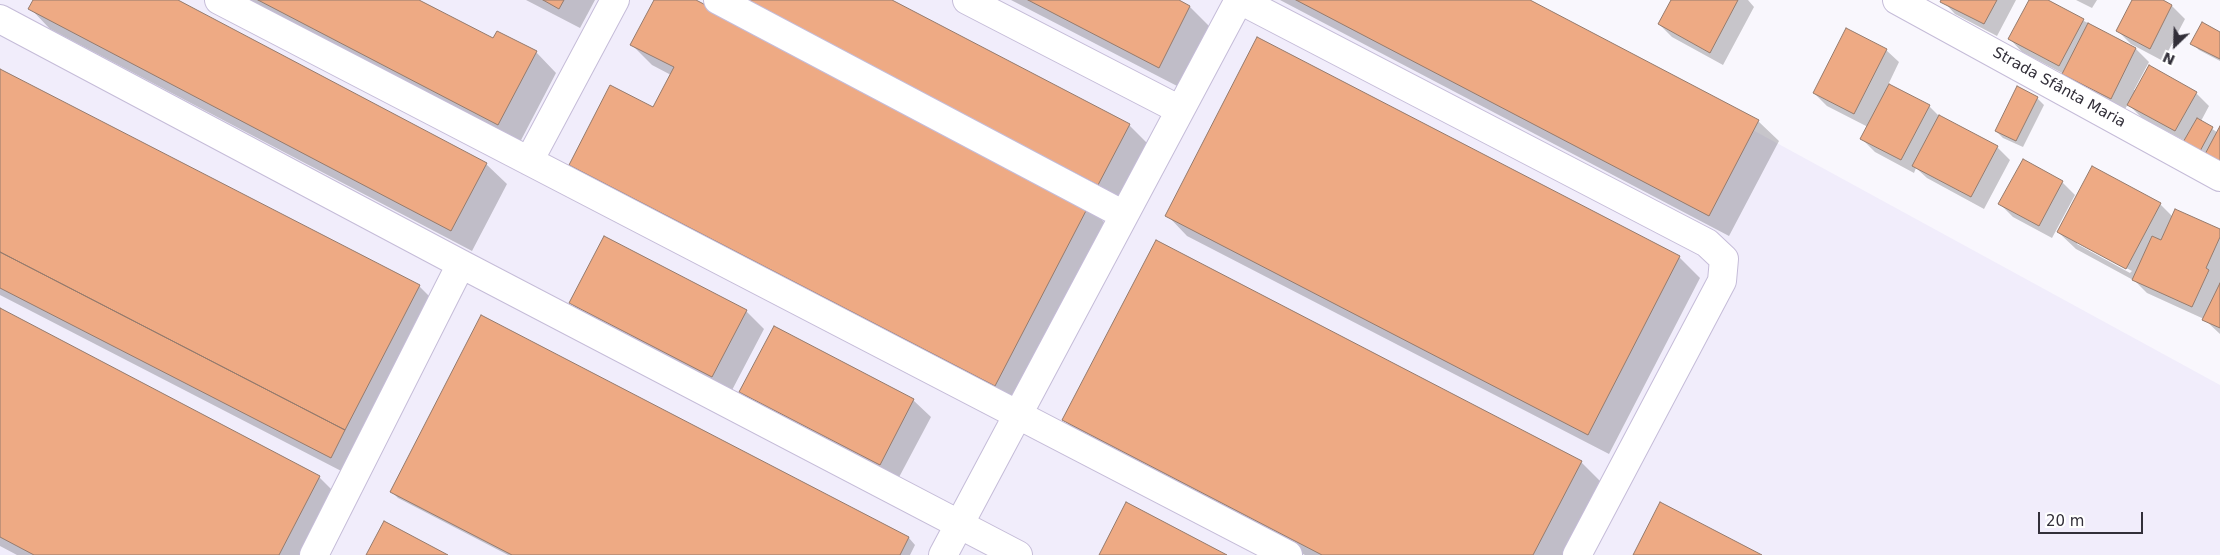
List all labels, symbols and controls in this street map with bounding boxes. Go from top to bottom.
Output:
north arrow [2150,20,2200,70]
street label: Strada Sfânta Maria [1989,44,2129,132]
text: N [2160,49,2178,68]
scale bar [2040,502,2145,534]
text: 20 m [2046,512,2084,530]

